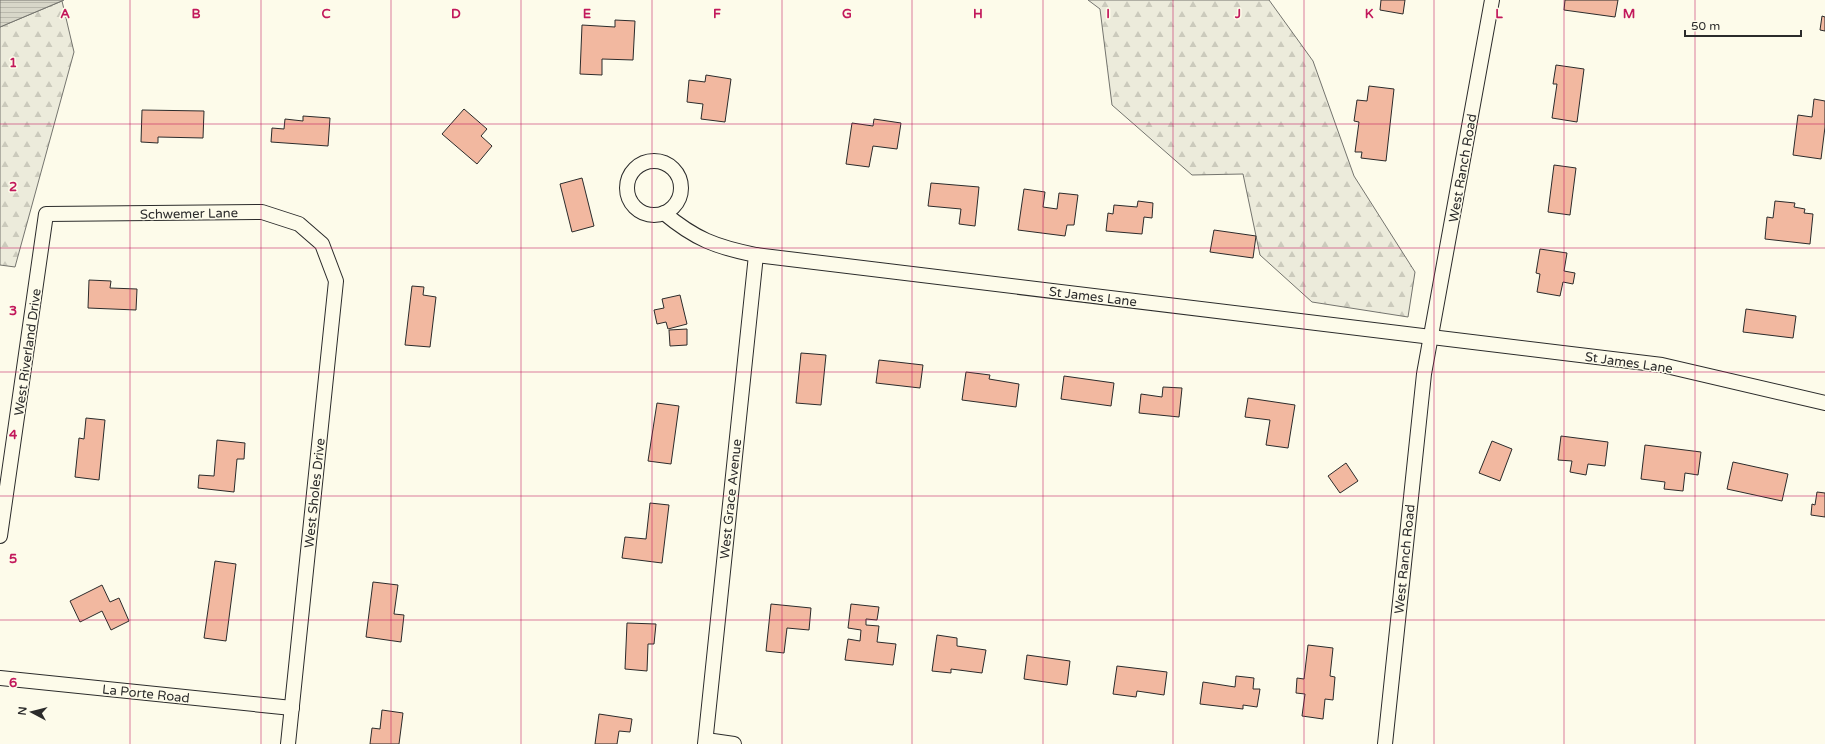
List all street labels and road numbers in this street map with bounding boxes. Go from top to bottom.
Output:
street label: West Ranch Road [1446,113,1480,224]
street label: Schwemer Lane [140,205,238,223]
street label: St James Lane [1048,284,1138,310]
street label: West Riverland Drive [11,288,45,417]
street label: St James Lane [1584,349,1674,377]
street label: West Sholes Drive [301,437,329,549]
street label: West Grace Avenue [717,438,745,560]
street label: West Ranch Road [1391,504,1419,615]
street label: La Porte Road [101,681,190,707]

